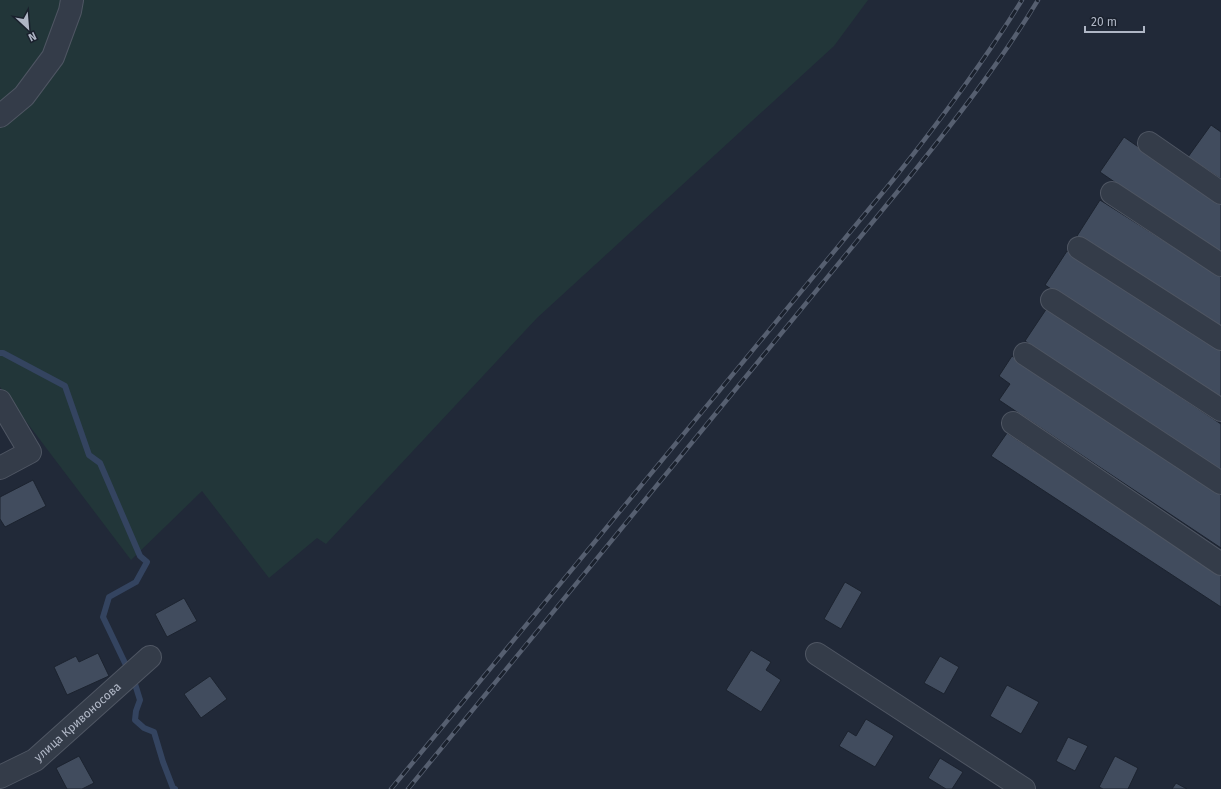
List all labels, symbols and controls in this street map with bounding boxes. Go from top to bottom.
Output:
north arrow [8,8,48,48]
scale bar [1085,8,1144,34]
text: 20 m [1091,15,1117,29]
text: N [26,29,38,44]
street label: улица Кривоносова [31,679,124,764]

